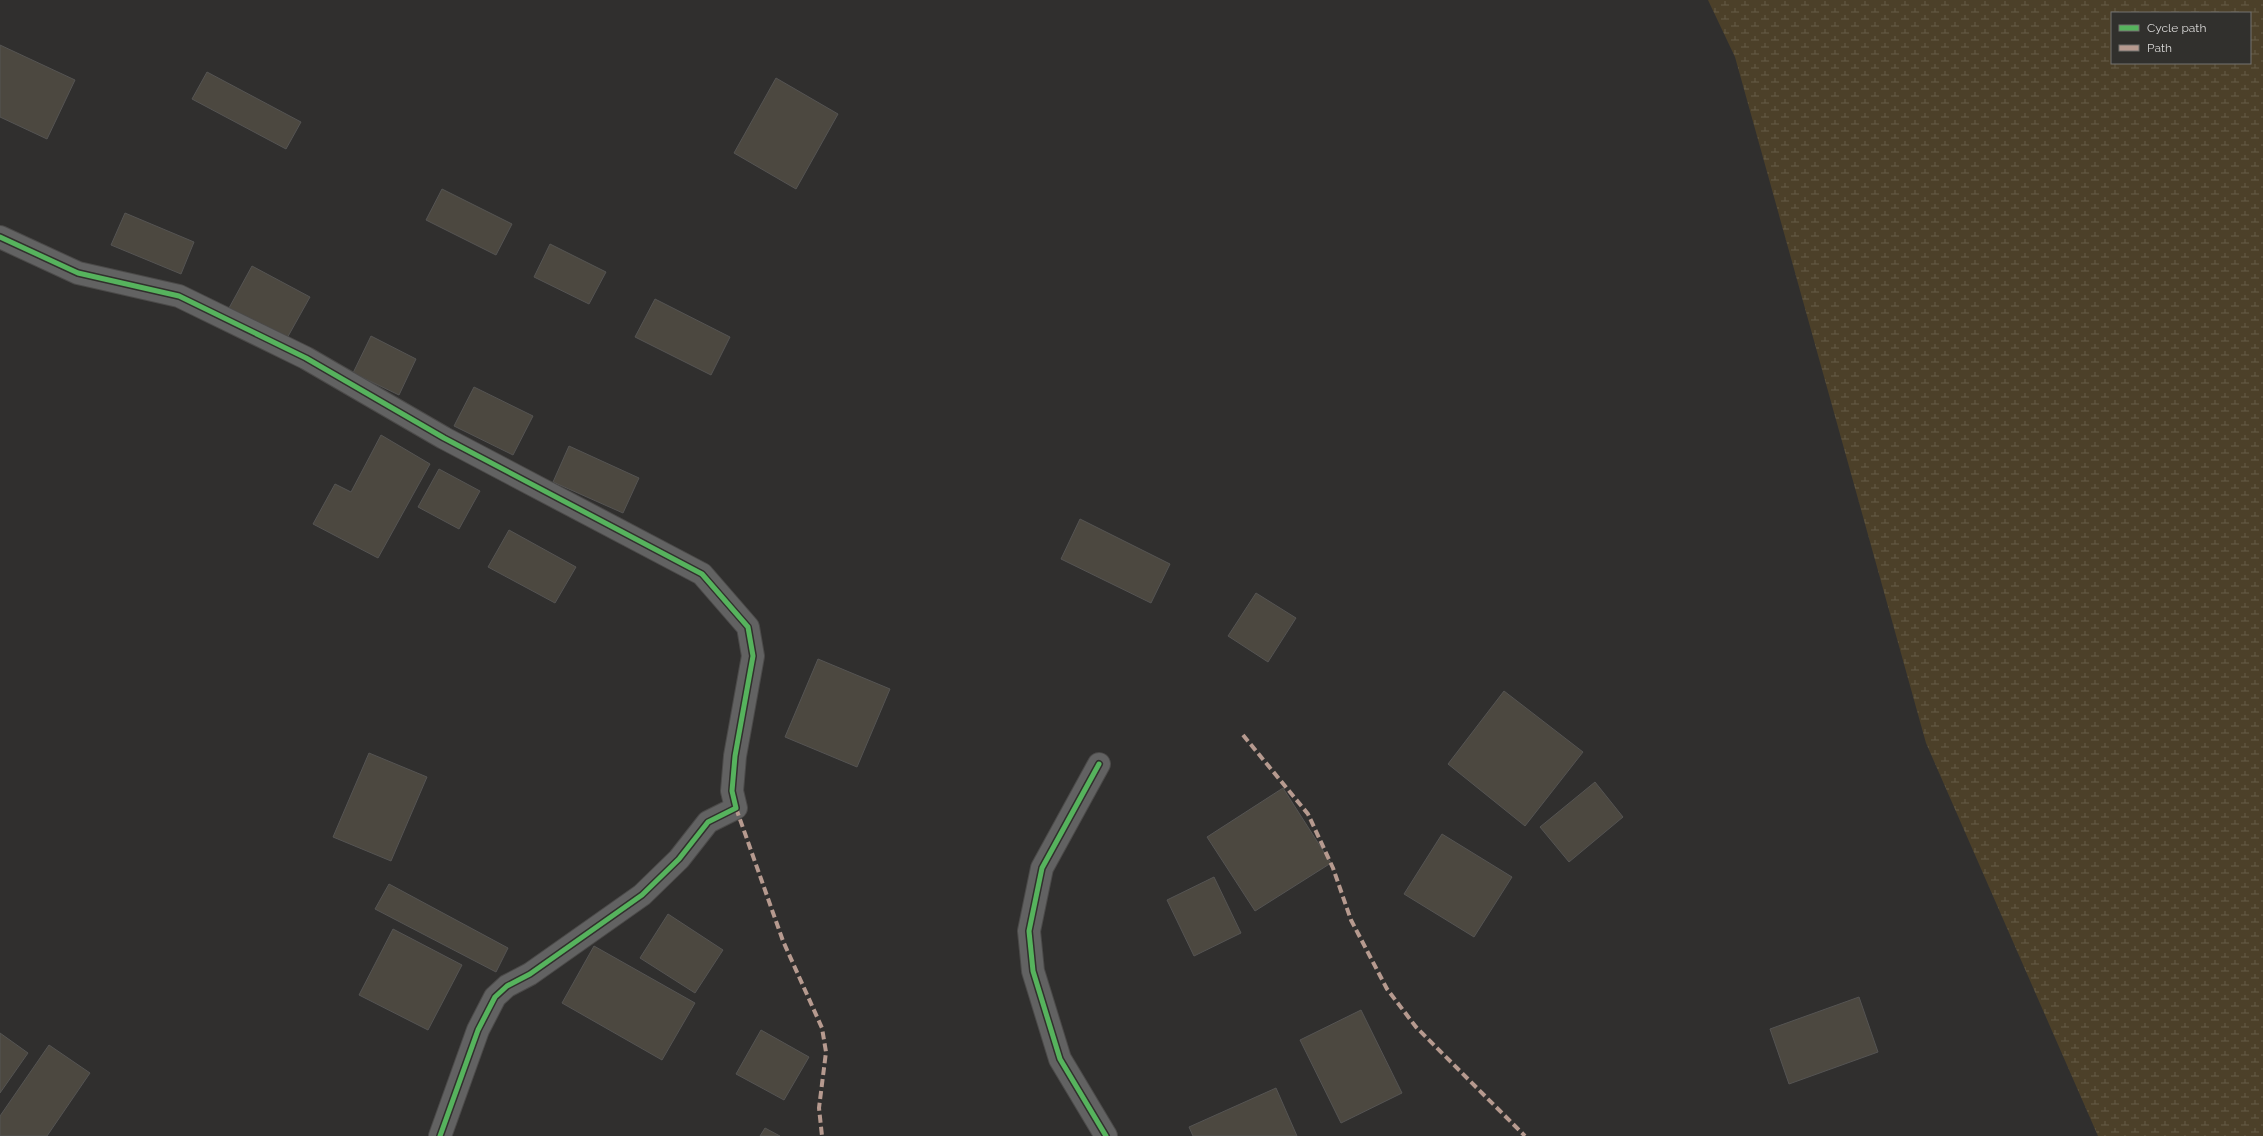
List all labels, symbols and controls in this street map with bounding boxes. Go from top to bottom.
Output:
legend [2111,12,2251,64]
text: Cycle path [2147,21,2206,35]
text: Path [2147,41,2172,55]

